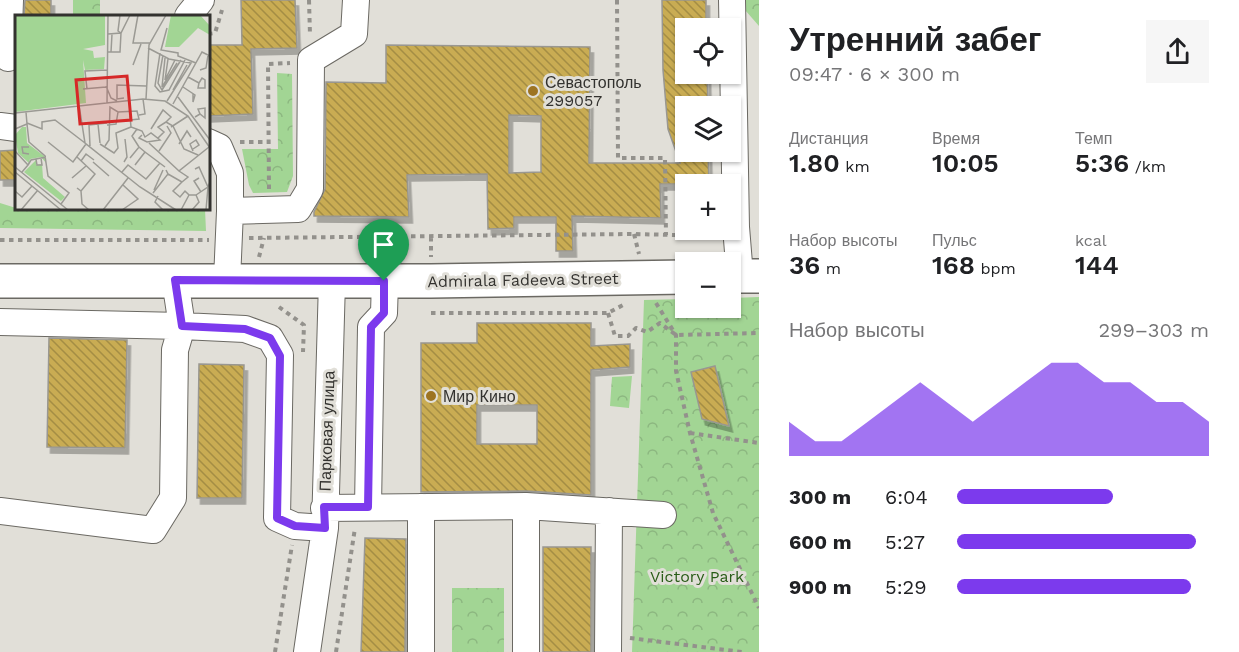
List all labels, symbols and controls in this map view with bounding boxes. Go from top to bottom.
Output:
inset map [15,15,210,210]
map controls [675,18,741,318]
button: locate [675,18,741,84]
text: Утренний забег [789,20,1042,59]
button: share [1146,20,1209,83]
text: 09:47 · 6 × 300 m [789,62,960,86]
place label: Севастополь 299057 [545,73,642,110]
marker: Севастополь 299057 [526,84,540,98]
button: layers [675,96,741,162]
text: Дистанция [789,129,868,148]
text: Время [932,129,980,148]
text: Темп [1075,129,1112,148]
text: 1.80 [789,148,840,178]
text: 10:05 [932,148,999,178]
text: 5:36 [1075,148,1129,178]
text: km [840,157,870,176]
text: /km [1129,157,1166,176]
button: + [675,174,741,240]
pin [358,219,409,281]
icon: arrive [367,228,400,261]
text: Набор высоты [789,231,897,250]
text: Пульс [932,231,977,250]
text: kcal [1075,231,1107,250]
text: 36 [789,250,820,280]
text: 168 [932,250,975,280]
text: 144 [1075,250,1119,280]
button: − [675,252,741,318]
text: m [820,259,841,278]
text: bpm [975,259,1016,278]
street label: Admirala Fadeeva Street [427,269,619,291]
text: Набор высоты [789,318,925,342]
text: 299–303 m [1098,318,1209,342]
street label: Парковая улица [315,370,339,492]
place label: Мир Кино [443,387,516,406]
marker: Мир Кино [424,389,438,403]
text: 300 m [789,485,851,509]
text: 6:04 [885,485,928,509]
text: 600 m [789,530,852,554]
text: 5:27 [885,530,925,554]
park label: Victory Park [650,567,744,586]
text: 900 m [789,575,852,599]
text: 5:29 [885,575,927,599]

